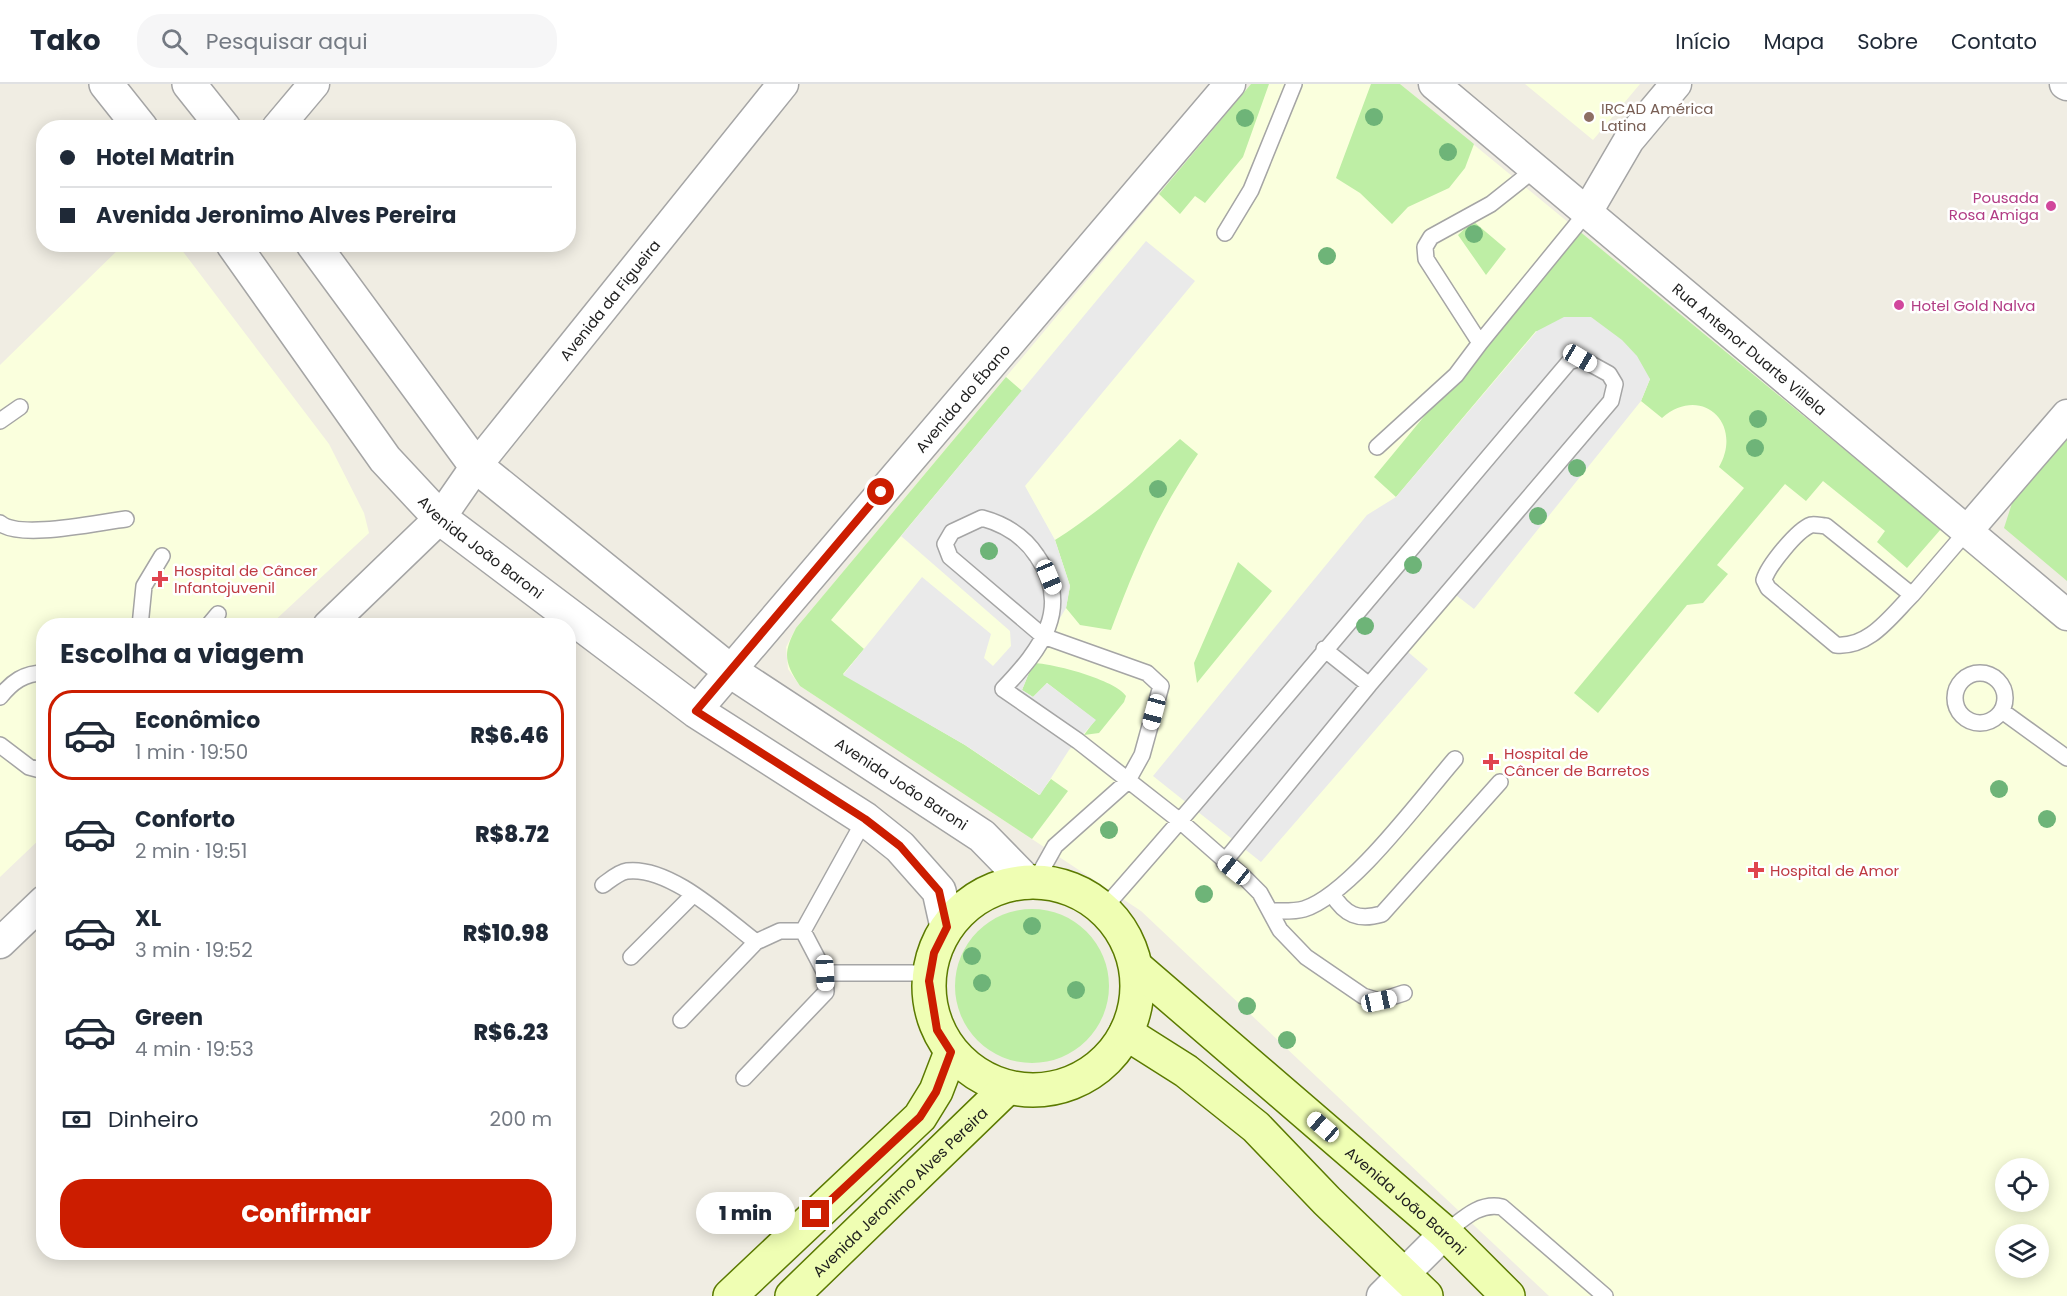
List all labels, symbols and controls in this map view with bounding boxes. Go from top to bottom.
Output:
search box [137,14,557,68]
text: Tako [30,21,101,60]
icon: search [158,25,191,58]
text: Pesquisar aqui [206,26,368,57]
text: Início [1675,27,1730,56]
text: Mapa [1763,27,1824,56]
text: Sobre [1857,27,1918,56]
text: Contato [1951,27,2037,56]
place label: IRCAD América Latina [1601,98,1714,136]
marker: IRCAD América Latina [1582,110,1596,124]
text: Hotel Matrin [96,142,235,173]
place label: Pousada Rosa Amiga [1949,187,2039,225]
marker: Pousada Rosa Amiga [2044,199,2058,213]
text: Avenida Jeronimo Alves Pereira [96,200,456,231]
street label: Avenida da Figueira [555,235,665,365]
street label: Rua Antenor Duarte Villela [1668,278,1831,420]
place label: Hotel Gold Nalva [1911,295,2035,316]
marker: Hotel Gold Nalva [1892,298,1906,312]
street label: Avenida do Ébano [910,339,1015,457]
car [1560,341,1600,375]
route start [867,478,894,505]
street label: Avenida João Baroni [414,491,548,603]
car [1034,557,1064,597]
place label: Hospital de Câncer Infantojuvenil [174,560,318,598]
marker: Hospital de Câncer Infantojuvenil [151,570,169,588]
text: Escolha a viagem [60,635,304,672]
car [1141,692,1167,732]
text: Econômico [135,705,260,736]
icon: car [63,708,117,762]
text: R$6.46 [470,720,549,751]
street label: Avenida João Baroni [831,732,972,835]
text: 1 min · 19:50 [135,738,248,766]
place label: Hospital de Câncer de Barretos [1504,743,1650,781]
marker: Hospital de Câncer de Barretos [1482,753,1500,771]
text: Conforto [135,804,235,835]
icon: car [63,807,117,861]
text: R$8.72 [475,819,549,850]
text: 2 min · 19:51 [135,837,247,865]
car [1214,852,1254,888]
place label: Hospital de Amor [1770,860,1900,881]
marker: Hospital de Amor [1747,861,1765,879]
text: XL [135,903,161,934]
icon: car [63,906,117,960]
text: R$10.98 [463,918,549,949]
text: 3 min · 19:52 [135,936,253,964]
car [815,955,835,991]
car [1360,988,1398,1014]
text: Green [135,1002,203,1033]
icon: car [63,1005,117,1059]
text: R$6.23 [473,1017,549,1048]
text: 4 min · 19:53 [135,1035,254,1063]
street label: Avenida Jeronimo Alves Pereira [808,1102,992,1281]
icon: cash [60,1103,93,1136]
text: Dinheiro [108,1104,198,1135]
text: 200 m [489,1105,552,1133]
car [1304,1108,1342,1146]
street label: Avenida João Baroni [1341,1141,1471,1259]
map controls [1995,1158,2049,1278]
button: locate [1995,1158,2049,1212]
button: Confirmar [60,1179,552,1248]
callout: 1 min [696,1193,795,1235]
text: 1 min [719,1199,772,1227]
route end [802,1200,829,1227]
button: layers [1995,1224,2049,1278]

